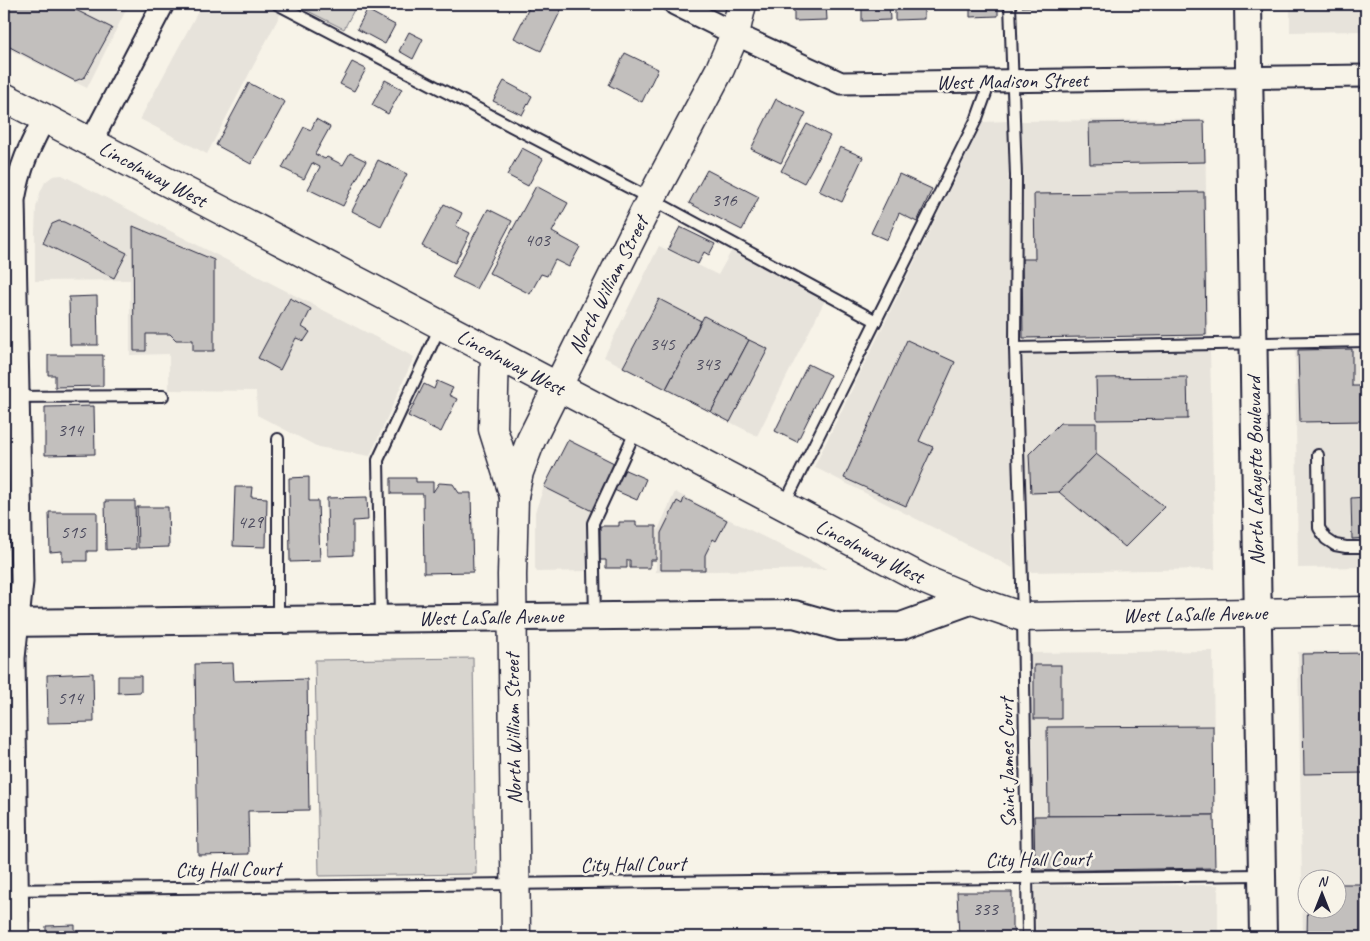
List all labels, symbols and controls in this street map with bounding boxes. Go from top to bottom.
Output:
street label: West Madison Street [936,67,1090,95]
street label: Lincolnway West [95,135,213,214]
house number: 316 [711,188,738,212]
street label: North William Street [562,209,655,358]
house number: 403 [524,228,551,252]
street label: Lincolnway West [453,323,571,402]
house number: 345 [649,332,676,356]
house number: 343 [694,352,721,376]
street label: North Lafayette Boulevard [1240,373,1270,566]
house number: 314 [57,418,85,442]
house number: 429 [237,510,264,534]
street label: Lincolnway West [811,513,930,590]
house number: 515 [60,520,87,544]
street label: West LaSalle Avenue [1123,600,1270,628]
street label: West LaSalle Avenue [419,603,566,631]
street label: North William Street [499,650,527,805]
house number: 514 [57,686,85,710]
street label: Saint James Court [993,695,1021,828]
street label: City Hall Court [985,845,1094,873]
street label: City Hall Court [580,850,689,878]
street label: City Hall Court [175,855,284,883]
north arrow [1298,868,1348,918]
text: N [1318,873,1329,890]
house number: 333 [972,897,999,921]

